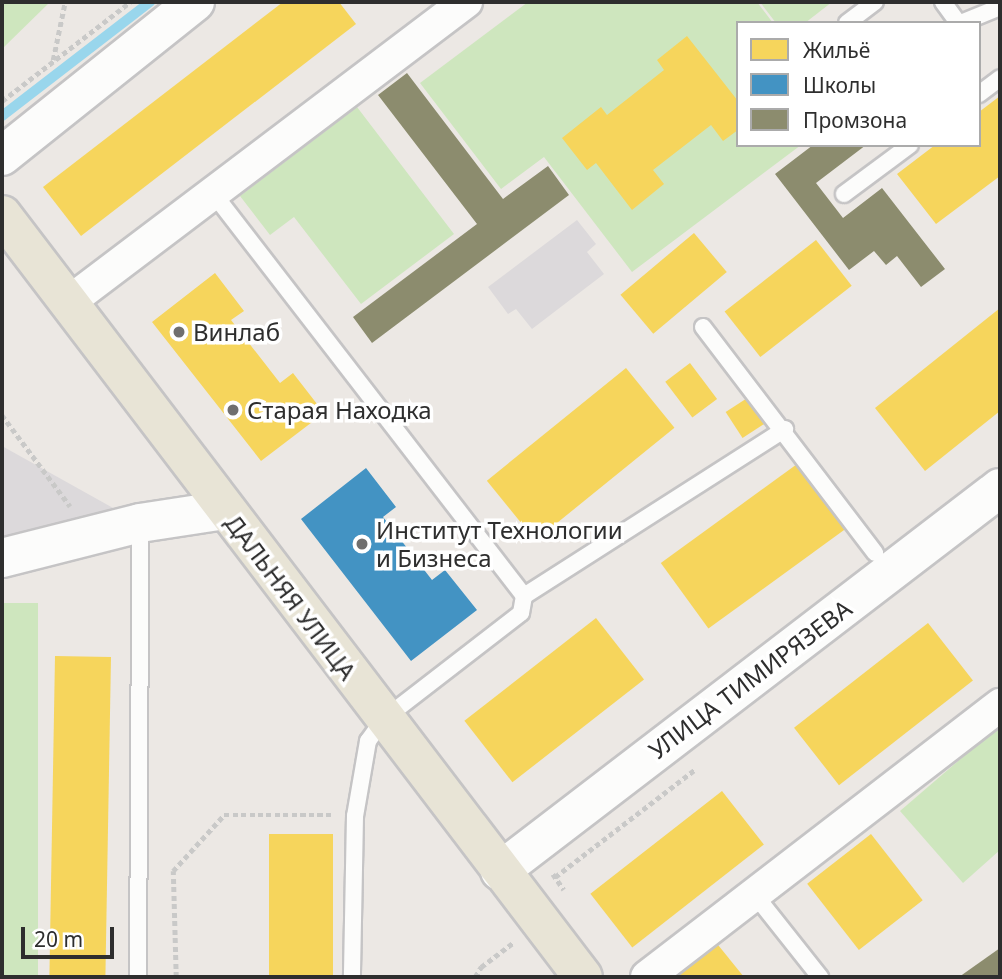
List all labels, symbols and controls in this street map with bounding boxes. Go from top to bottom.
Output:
legend [736,21,981,147]
text: Жильё [803,36,870,64]
text: Школы [803,71,876,99]
text: Промзона [803,106,907,134]
place label: Винлаб [193,318,280,346]
marker: Винлаб [171,324,187,340]
place label: Старая Находка [247,396,432,424]
marker: Старая Находка [225,402,241,418]
street label: ДАЛЬНЯЯ УЛИЦА [219,509,363,685]
place label: Институт Технологии и Бизнеса [376,516,623,572]
marker: Институт Технологии и Бизнеса [354,536,370,552]
street label: УЛИЦА ТИМИРЯЗЕВА [643,593,857,765]
scale bar [24,912,117,956]
text: 20 m [34,925,83,953]

